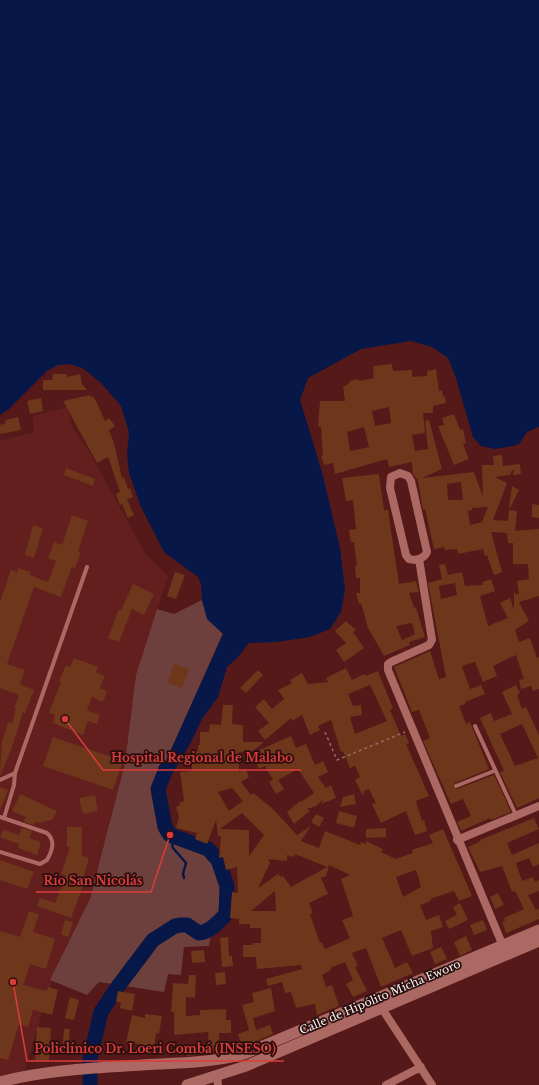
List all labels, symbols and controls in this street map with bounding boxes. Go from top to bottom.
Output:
callout: Hospital Regional de Malabo [103,746,301,770]
text: Hospital Regional de Malabo [111,750,293,765]
callout: Río San Nicolás [36,868,151,892]
text: Río San Nicolás [44,873,143,888]
street label: Calle de Hipólito Micha Eworo [297,957,463,1037]
callout: Policlínico Dr. Loeri Combá (INSESO) [27,1037,284,1061]
text: Policlínico Dr. Loeri Combá (INSESO) [34,1041,276,1056]

